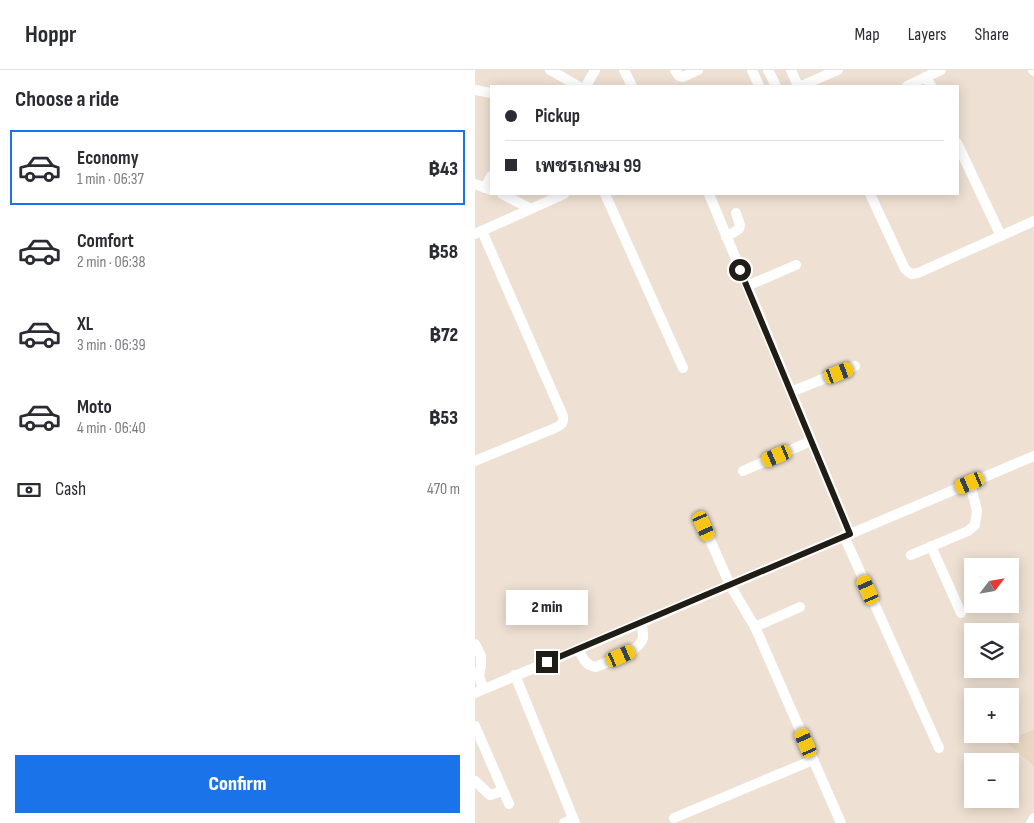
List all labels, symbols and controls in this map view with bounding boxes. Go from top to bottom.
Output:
text: Hoppr [25,20,76,49]
text: Map [855,24,880,45]
text: Layers [908,24,947,45]
text: Share [975,24,1009,45]
text: Choose a ride [15,86,119,113]
text: Pickup [535,105,580,128]
icon: car [17,145,62,190]
text: Economy [77,147,139,170]
text: เพชรเกษม 99 [535,155,641,178]
text: ฿43 [428,158,458,181]
text: 1 min · 06:37 [77,170,144,189]
icon: car [17,228,62,273]
text: Comfort [77,230,134,253]
text: ฿58 [429,241,458,264]
text: 2 min · 06:38 [77,253,145,272]
route start [729,259,751,281]
icon: car [17,311,62,356]
text: XL [77,313,93,336]
text: ฿72 [429,324,458,347]
text: 3 min · 06:39 [77,336,146,355]
car [822,361,855,385]
icon: car [17,394,62,439]
text: Moto [77,396,112,419]
text: ฿53 [429,407,458,430]
text: 4 min · 06:40 [77,419,146,438]
car [760,443,793,469]
car [953,470,986,496]
icon: cash [15,476,43,504]
text: Cash [55,478,86,501]
text: 470 m [427,480,460,499]
car [691,509,716,543]
north arrow [964,558,1019,612]
map controls [964,558,1019,808]
car [855,573,880,607]
callout: 2 min [506,590,588,624]
text: 2 min [531,598,563,617]
button: layers [964,623,1019,678]
car [604,643,637,669]
route end [536,651,558,673]
button: + [964,688,1019,743]
car [793,726,818,760]
button: − [964,753,1019,808]
button: Confirm [15,755,460,813]

